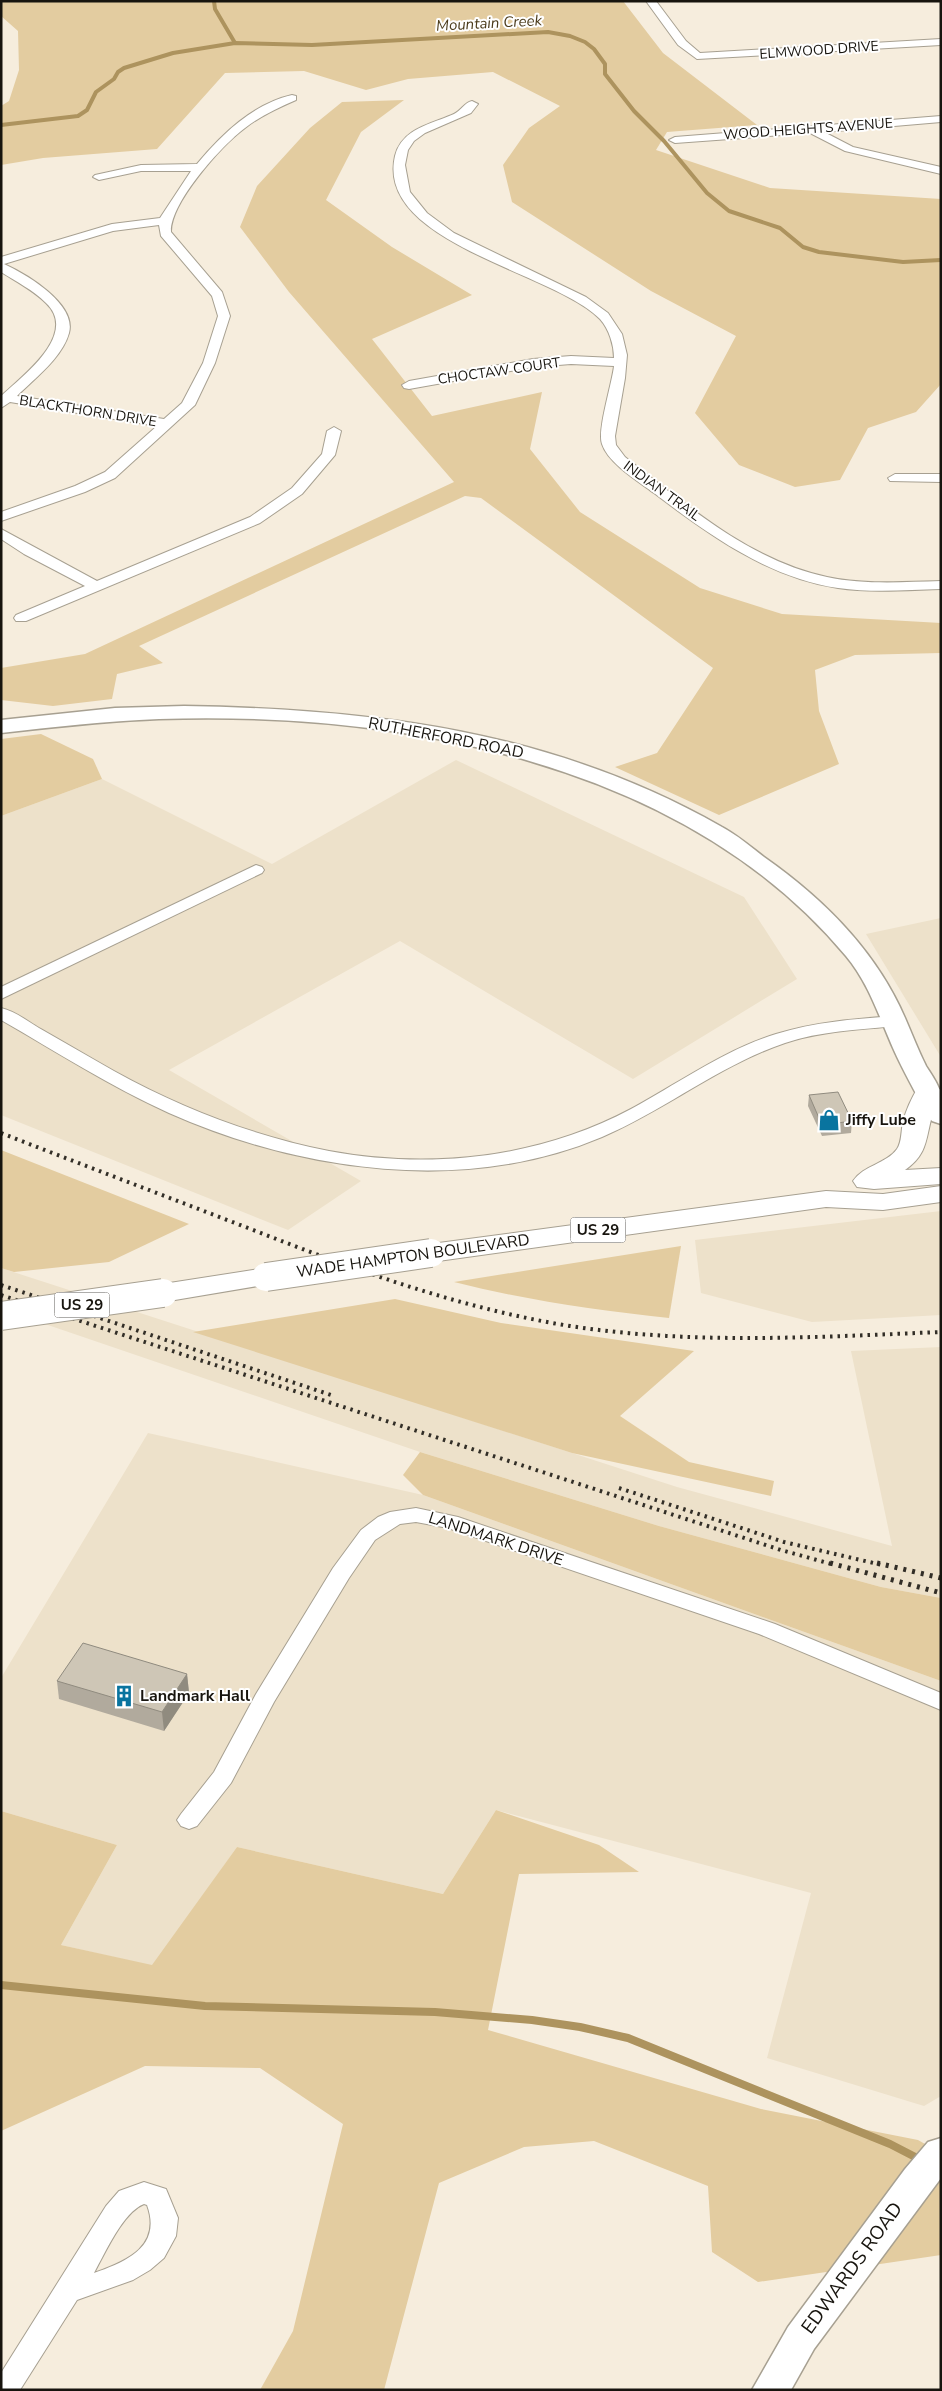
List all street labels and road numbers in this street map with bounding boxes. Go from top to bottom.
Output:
street label: ELMWOOD DRIVE [759,36,879,64]
street label: WOOD HEIGHTS AVENUE [722,114,894,144]
street label: CHOCTAW COURT [437,353,562,389]
street label: BLACKTHORN DRIVE [18,391,158,431]
street label: INDIAN TRAIL [620,457,705,526]
street label: RUTHERFORD ROAD [366,712,526,764]
road number: US 29 [570,1218,626,1242]
street label: WADE HAMPTON BOULEVARD [295,1229,531,1283]
road number: US 29 [54,1292,110,1318]
street label: LANDMARK DRIVE [426,1507,566,1571]
street label: EDWARDS ROAD [795,2197,909,2339]

